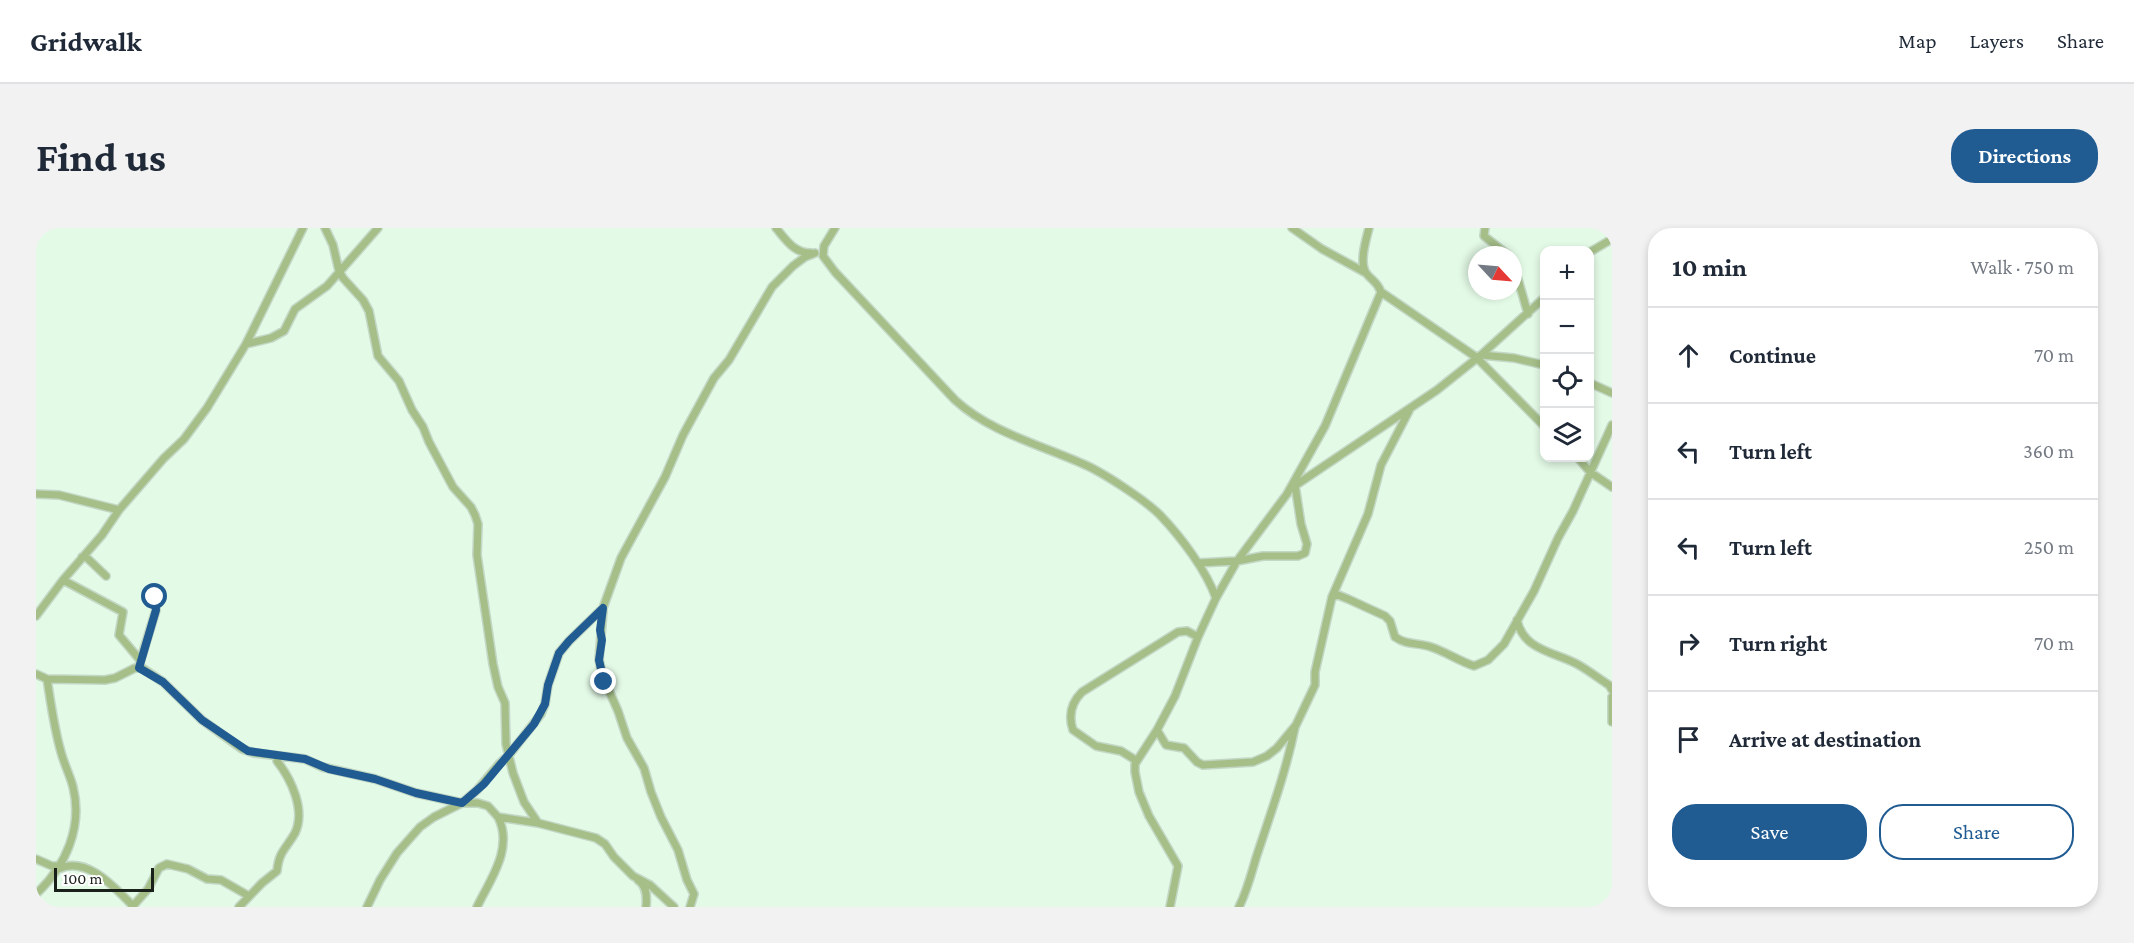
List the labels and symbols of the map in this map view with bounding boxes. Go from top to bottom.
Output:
north arrow [1468,246,1522,300]
route start [141,583,167,609]
route end [590,668,616,694]
scale bar [54,865,154,892]

